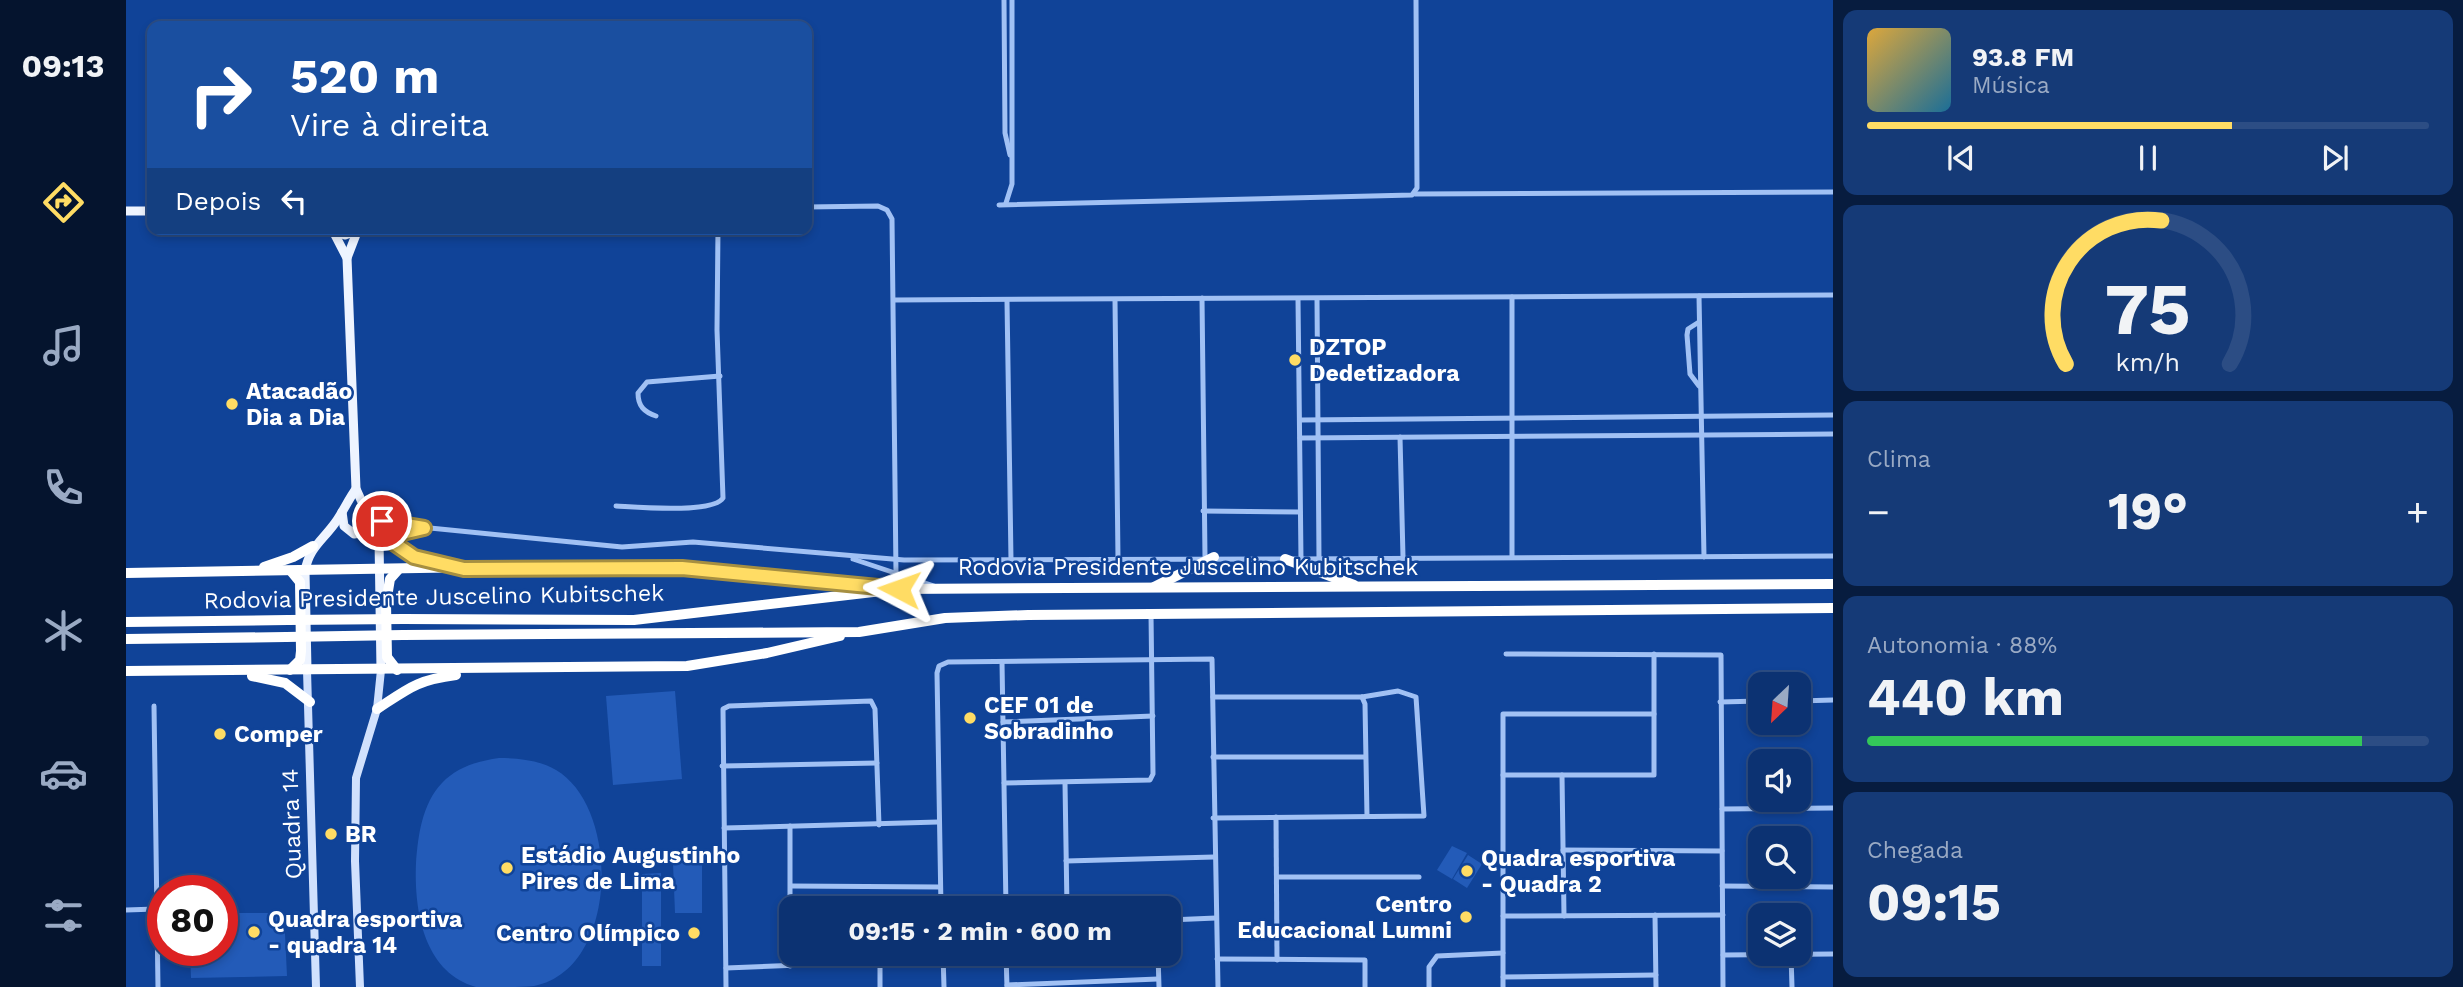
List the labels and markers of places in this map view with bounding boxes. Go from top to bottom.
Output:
place label: DZTOP Dedetizadora [1309,334,1460,387]
marker: DZTOP Dedetizadora [1287,352,1303,368]
place label: Atacadão Dia a Dia [246,378,352,431]
marker: Atacadão Dia a Dia [224,396,240,412]
pin [352,491,412,551]
place label: CEF 01 de Sobradinho [984,692,1113,745]
marker: CEF 01 de Sobradinho [962,710,978,726]
place label: Comper [234,721,323,748]
marker: Comper [212,726,228,742]
place label: BR [345,821,377,848]
marker: BR [323,826,339,842]
place label: Estádio Augustinho Pires de Lima [521,842,740,895]
place label: Quadra esportiva - Quadra 2 [1481,845,1676,898]
marker: Estádio Augustinho Pires de Lima [499,860,515,876]
marker: Quadra esportiva - Quadra 2 [1459,863,1475,879]
place label: Centro Educacional Lumni [1237,891,1452,944]
place label: Quadra esportiva - quadra 14 [268,906,463,959]
marker: Centro Educacional Lumni [1458,909,1474,925]
place label: Centro Olímpico [496,920,680,947]
marker: Quadra esportiva - quadra 14 [246,924,262,940]
marker: Centro Olímpico [686,925,702,941]

